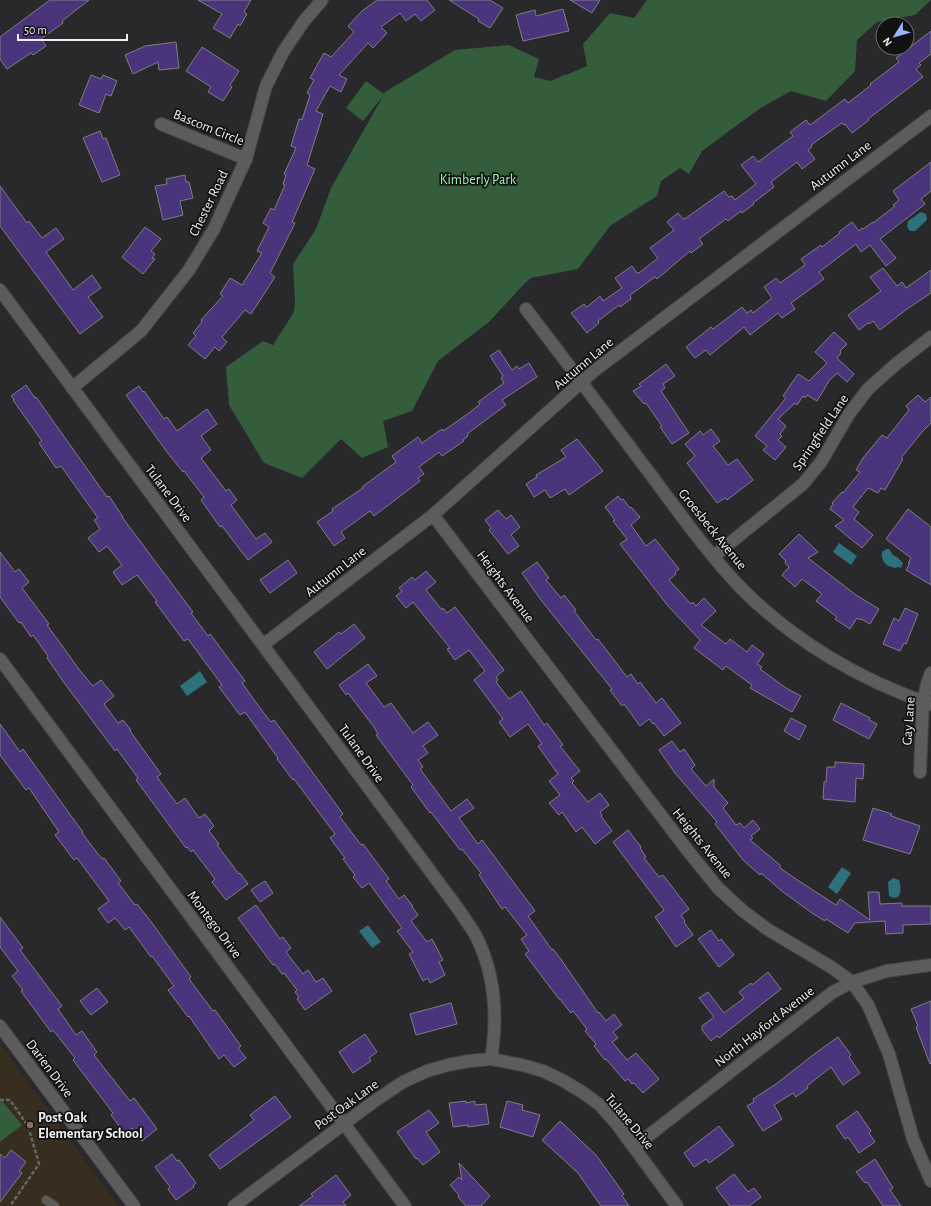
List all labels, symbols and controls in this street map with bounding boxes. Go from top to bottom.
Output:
scale bar [18,16,127,42]
north arrow [875,16,915,56]
text: 50 m [24,24,47,36]
text: N [881,35,894,48]
street label: Bascom Circle [171,107,246,149]
street label: Autumn Lane [807,138,874,193]
street label: Chester Road [187,168,231,239]
park label: Kimberly Park [440,173,517,187]
street label: Autumn Lane [551,335,616,393]
street label: Springfield Lane [790,392,851,473]
street label: Tulane Drive [142,462,194,525]
street label: Groesbeck Avenue [675,486,749,573]
street label: Autumn Lane [303,544,369,600]
street label: Heights Avenue [474,548,537,625]
street label: Gay Lane [900,696,918,746]
street label: Tulane Drive [336,722,387,785]
street label: Heights Avenue [670,806,735,881]
street label: Montego Drive [184,888,244,961]
street label: North Hayford Avenue [712,984,817,1070]
street label: Darien Drive [23,1037,75,1100]
street label: Post Oak Lane [312,1077,381,1133]
street label: Tulane Drive [602,1091,656,1152]
place label: Post Oak Elementary School [38,1111,143,1141]
marker: Post Oak Elementary School [25,1120,35,1130]

